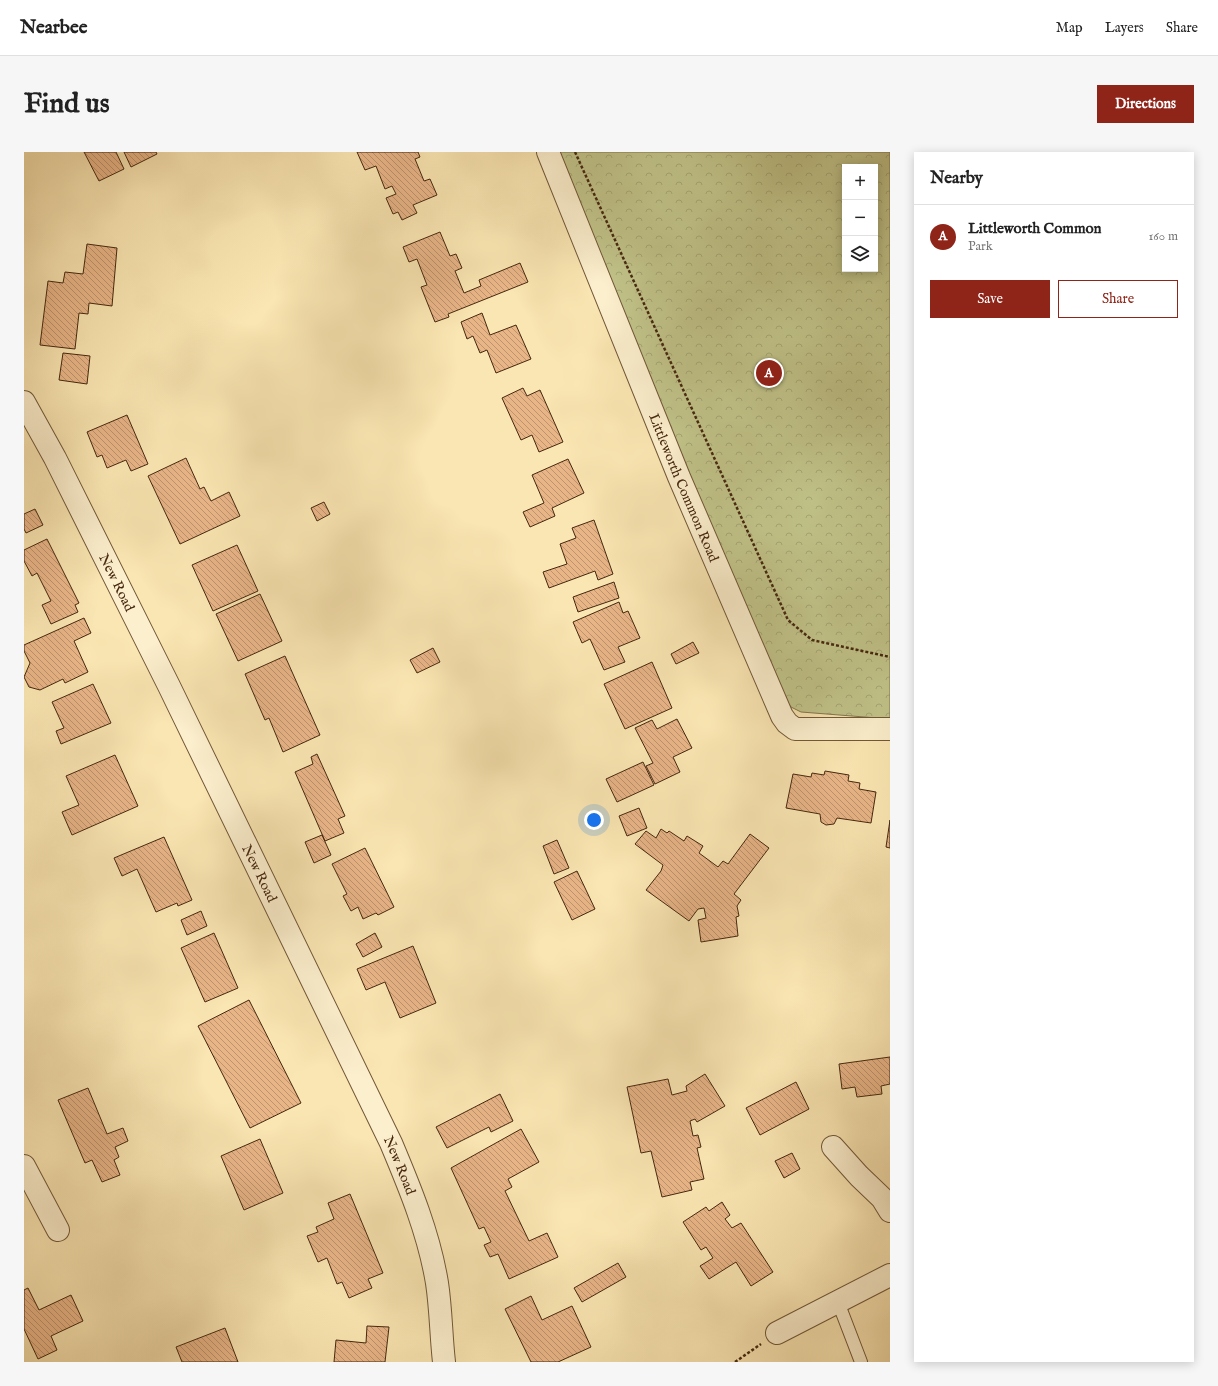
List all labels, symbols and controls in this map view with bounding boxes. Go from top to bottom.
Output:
text: Nearbee [20,16,87,40]
text: Map [1056,19,1083,37]
text: Layers [1105,19,1144,37]
text: Share [1166,19,1198,37]
button: Directions [1097,85,1194,123]
text: Find us [24,87,110,122]
map controls [842,164,878,272]
button: + [842,164,878,200]
text: Nearby [930,168,983,189]
button: − [842,200,878,236]
text: Littleworth Common [968,219,1102,238]
text: A [939,228,947,245]
text: 160 m [1148,228,1178,245]
button: layers [842,236,878,272]
text: Park [968,238,993,255]
button: Save [930,280,1050,318]
button: Share [1058,280,1178,318]
pin: A [756,358,782,388]
street label: Littleworth Common Road [644,411,723,565]
street label: New Road [94,551,138,615]
your location [584,810,604,830]
street label: New Road [237,842,281,906]
street label: New Road [379,1133,419,1198]

